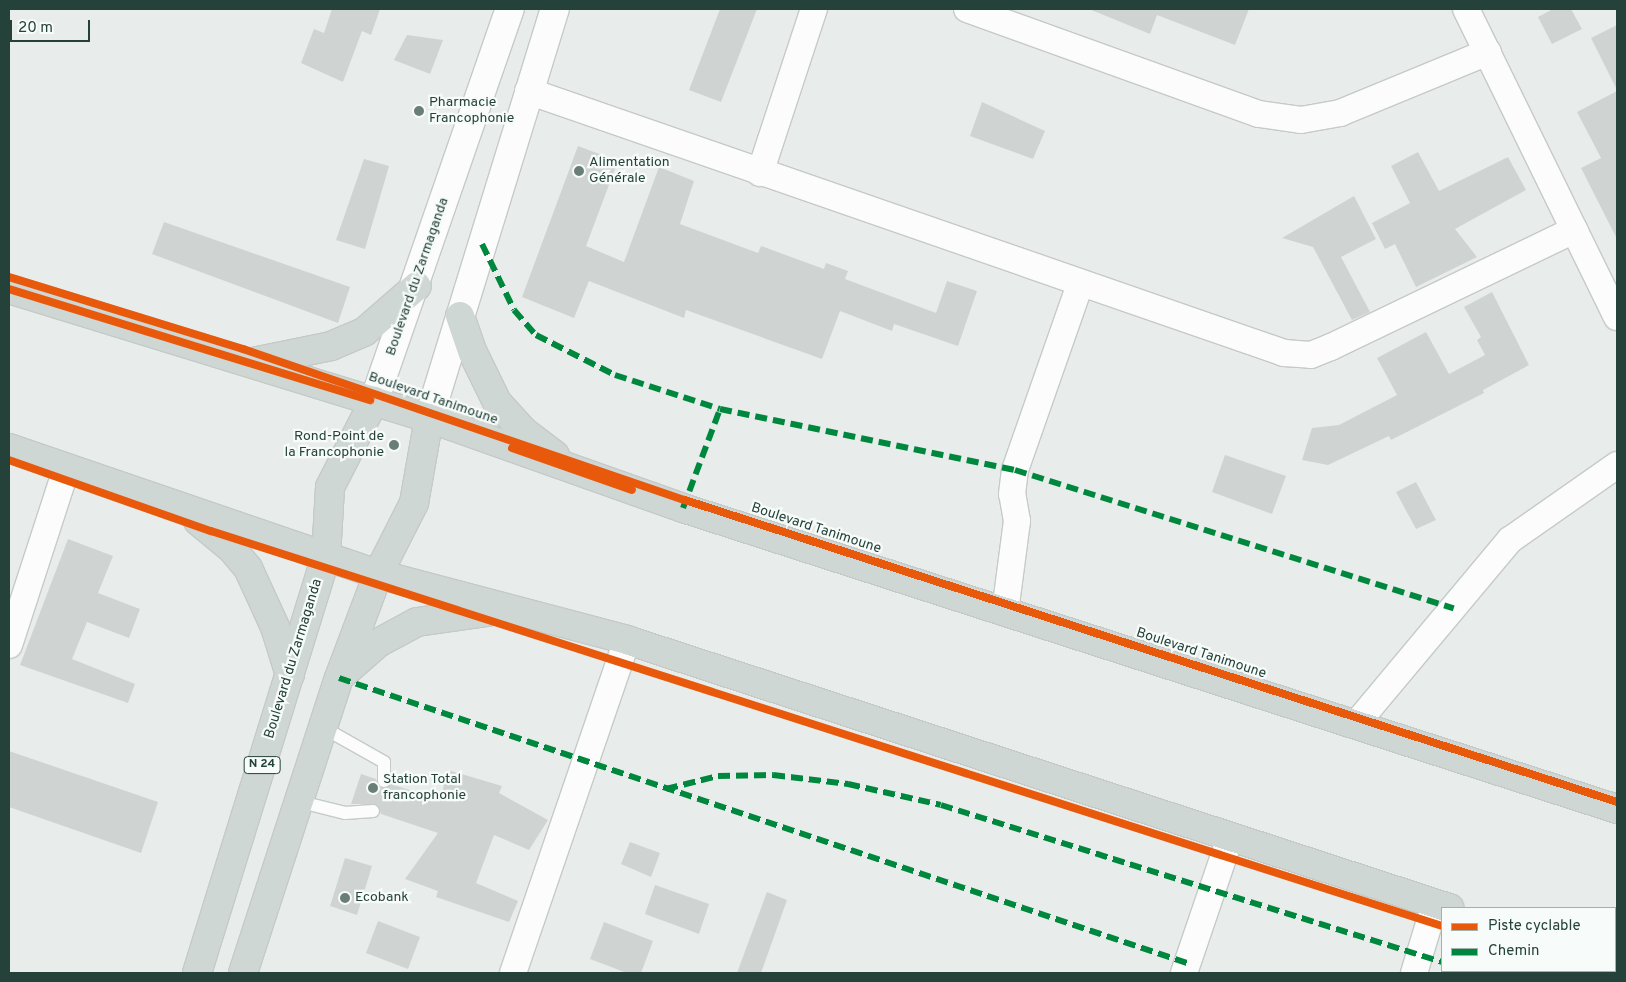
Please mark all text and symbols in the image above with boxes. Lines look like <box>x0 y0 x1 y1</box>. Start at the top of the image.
scale bar <box>12 10 92 42</box>
text: 20 m <box>18 19 53 38</box>
place label: Pharmacie Francophonie <box>429 95 514 128</box>
marker: Pharmacie Francophonie <box>413 105 425 117</box>
place label: Alimentation Générale <box>589 155 670 188</box>
marker: Alimentation Générale <box>573 165 585 177</box>
street label: Boulevard du Zarmaganda <box>383 196 453 358</box>
street label: Boulevard Tanimoune <box>366 369 500 429</box>
place label: Rond-Point de la Francophonie <box>284 429 384 462</box>
marker: Rond-Point de la Francophonie <box>388 439 400 451</box>
street label: Boulevard Tanimoune <box>749 500 883 558</box>
street label: Boulevard du Zarmaganda <box>262 577 326 741</box>
street label: Boulevard Tanimoune <box>1134 625 1268 683</box>
road number: N 24 <box>243 756 281 774</box>
place label: Station Total francophonie <box>383 772 466 804</box>
marker: Station Total francophonie <box>367 782 379 794</box>
place label: Ecobank <box>355 890 409 906</box>
marker: Ecobank <box>339 892 351 904</box>
legend <box>1441 907 1616 972</box>
text: Piste cyclable <box>1488 917 1581 936</box>
text: Chemin <box>1488 942 1540 961</box>

